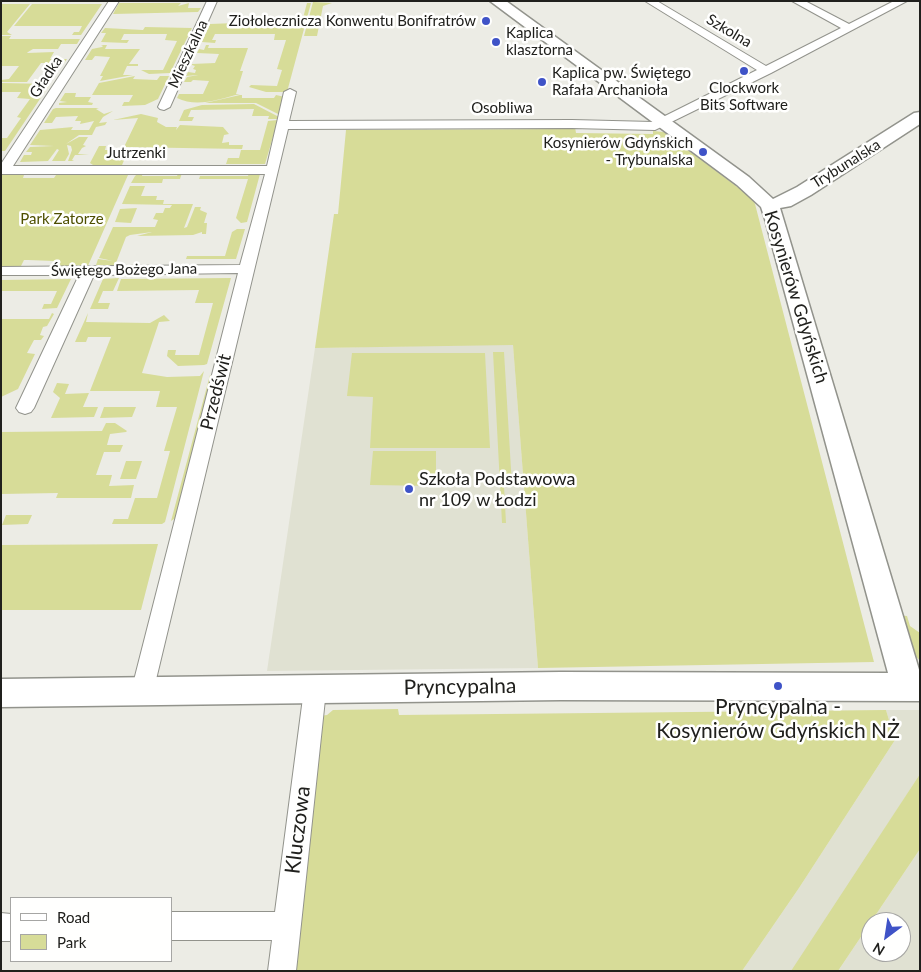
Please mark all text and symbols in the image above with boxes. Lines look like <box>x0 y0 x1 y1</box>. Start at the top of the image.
street label: Szkolna <box>703 10 755 52</box>
place label: Ziołolecznicza Konwentu Bonifratrów <box>229 12 476 30</box>
marker: Ziołolecznicza Konwentu Bonifratrów <box>480 15 492 27</box>
street label: Mieszkalna <box>164 17 212 91</box>
place label: Kaplica klasztorna <box>506 24 573 59</box>
marker: Kaplica klasztorna <box>490 36 502 48</box>
street label: Gładka <box>26 53 66 101</box>
place label: Kaplica pw. Świętego Rafała Archanioła <box>552 64 691 99</box>
marker: Clockwork Bits Software <box>738 65 750 77</box>
marker: Kaplica pw. Świętego Rafała Archanioła <box>536 76 548 88</box>
place label: Clockwork Bits Software <box>700 79 788 114</box>
street label: Osobliwa <box>471 99 533 117</box>
place label: Kosynierów Gdyńskich - Trybunalska <box>543 134 693 169</box>
street label: Trybunalska <box>808 136 884 192</box>
street label: Jutrzenki <box>106 144 166 162</box>
marker: Kosynierów Gdyńskich - Trybunalska <box>697 146 709 158</box>
street label: Kosynierów Gdyńskich <box>759 208 833 386</box>
park label: Park Zatorze <box>20 210 104 228</box>
street label: Świętego Bożego Jana <box>51 260 197 280</box>
street label: Przedświt <box>196 352 236 432</box>
place label: Szkoła Podstawowa nr 109 w Łodzi <box>419 468 575 510</box>
marker: Szkoła Podstawowa nr 109 w Łodzi <box>403 483 415 495</box>
street label: Pryncypalna <box>403 673 517 701</box>
marker: Pryncypalna - Kosynierów Gdyńskich NŻ <box>772 680 784 692</box>
place label: Pryncypalna - Kosynierów Gdyńskich NŻ <box>656 694 900 744</box>
street label: Kluczowa <box>280 785 316 875</box>
legend <box>10 897 172 962</box>
text: Road <box>57 908 90 926</box>
north arrow <box>861 912 911 962</box>
text: Park <box>57 933 86 951</box>
text: N <box>870 939 888 959</box>

